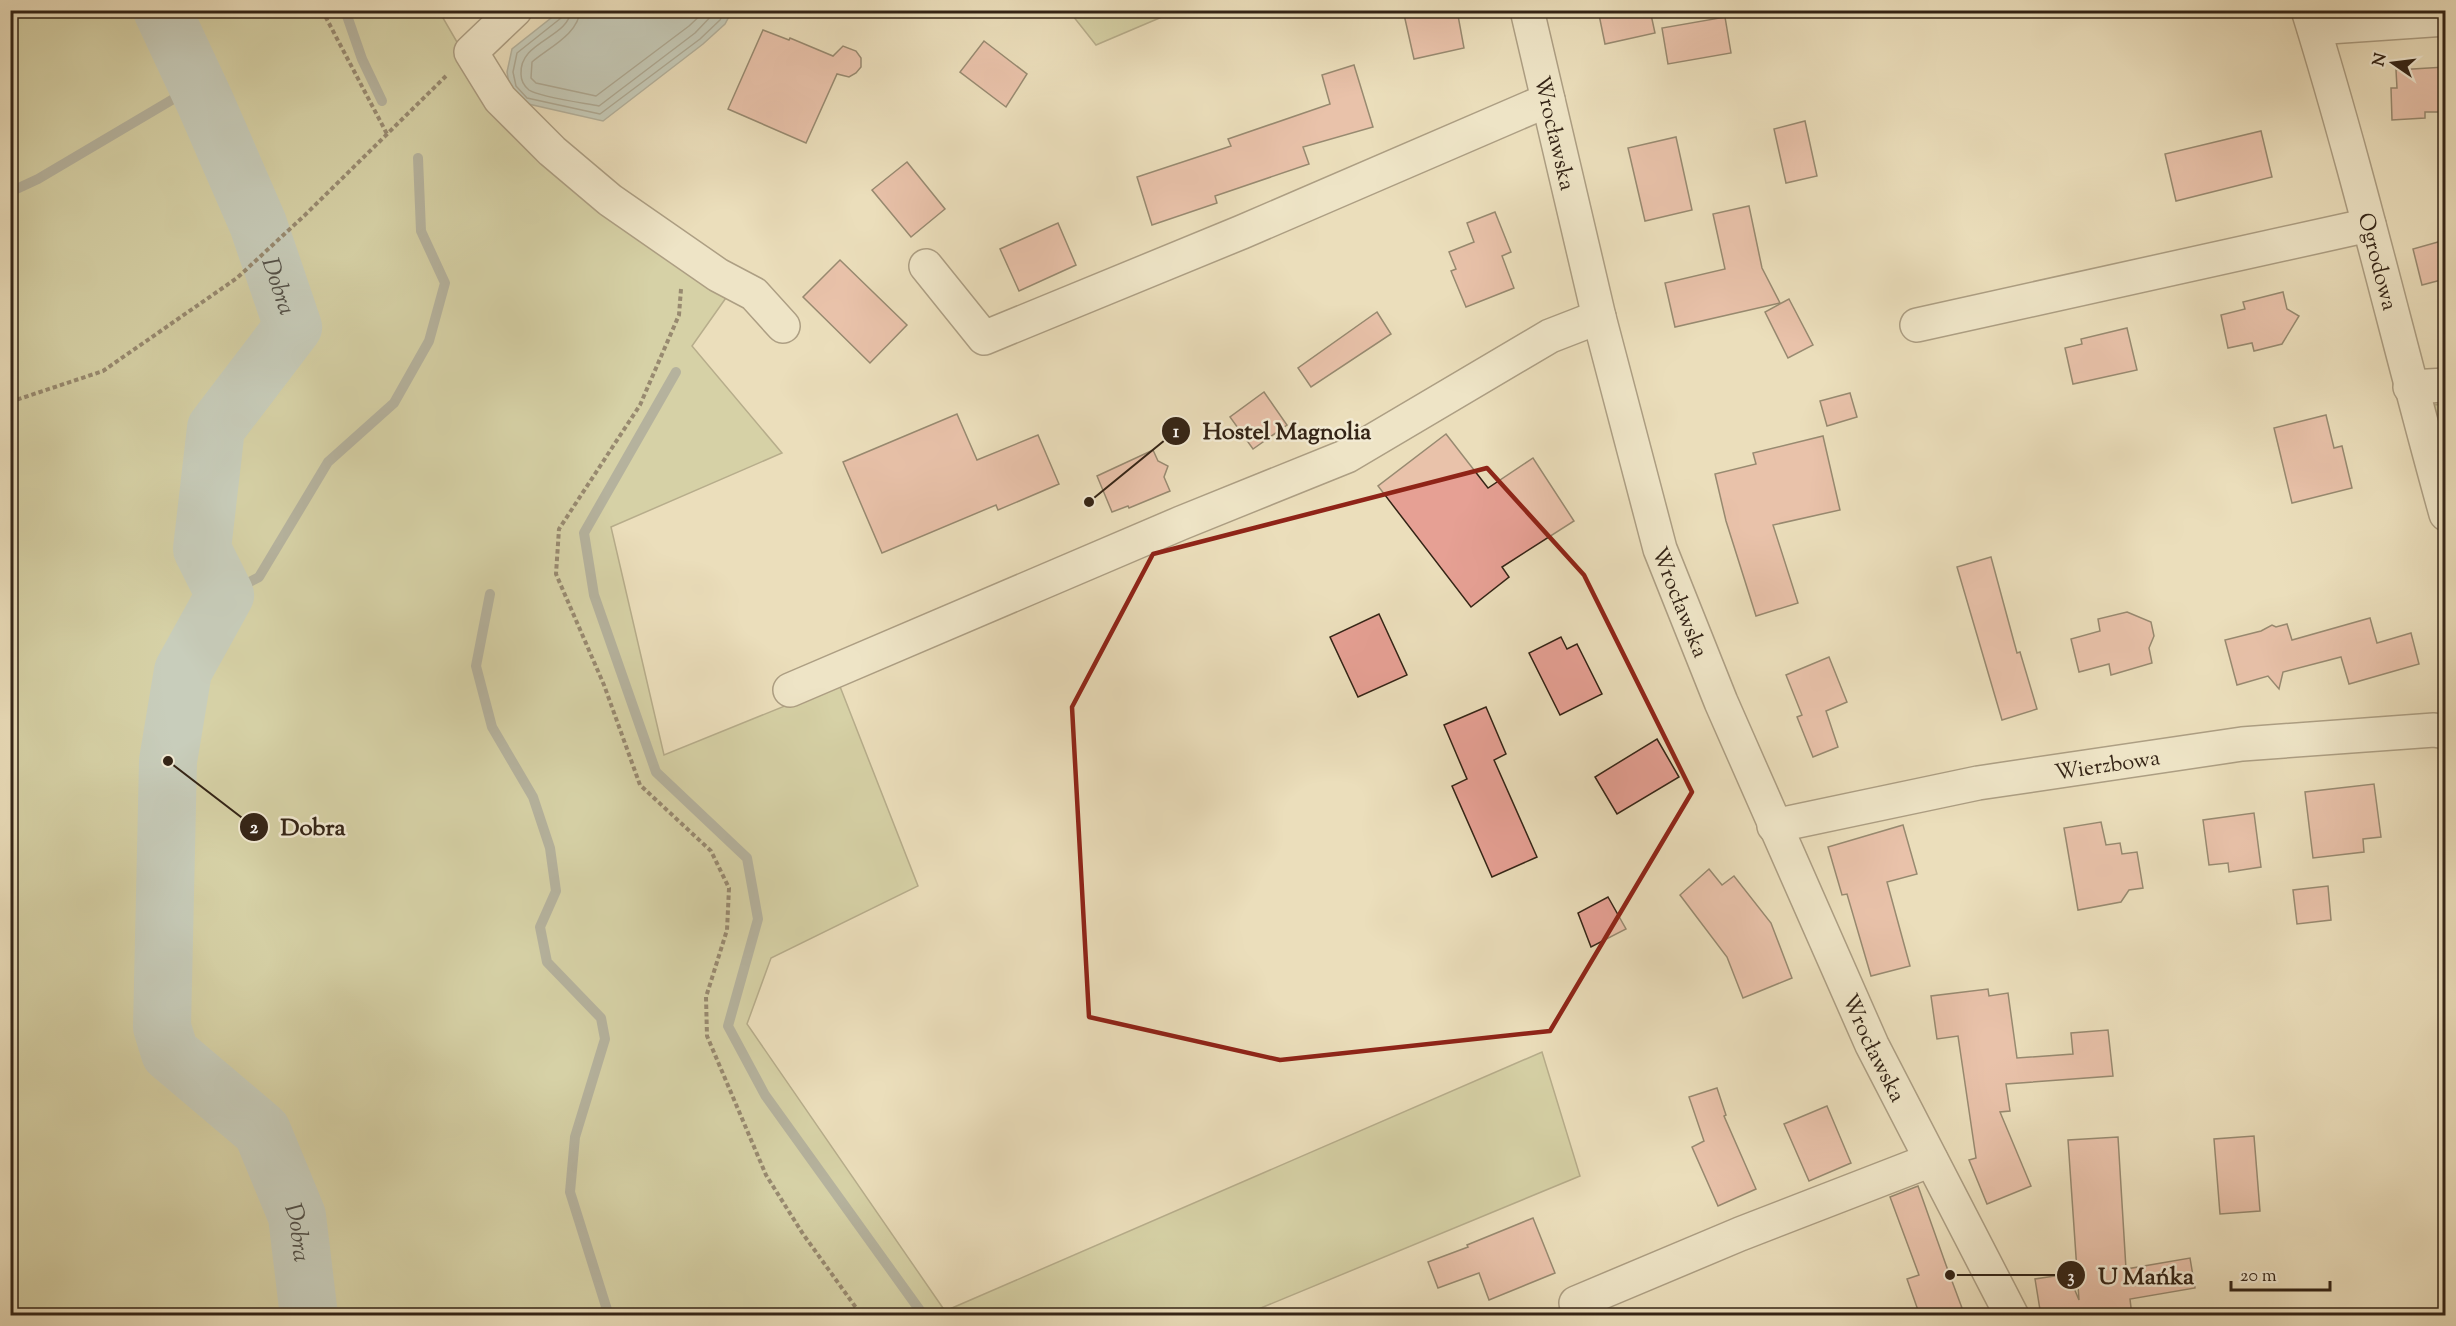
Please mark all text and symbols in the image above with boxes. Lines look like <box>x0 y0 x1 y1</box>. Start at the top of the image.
north arrow <box>2363 33 2423 93</box>
text: N <box>2368 51 2394 69</box>
street label: Wrocławska <box>1524 73 1582 194</box>
street label: Ogrodowa <box>2348 209 2404 314</box>
water label: Dobra <box>252 253 303 320</box>
callout: Hostel Magnolia <box>1161 410 1383 452</box>
text: Hostel Magnolia <box>1203 416 1372 450</box>
text: 1 <box>1173 420 1180 446</box>
street label: Wrocławska <box>1642 543 1715 663</box>
street label: Wierzbowa <box>2053 743 2162 790</box>
callout: Dobra <box>239 806 358 848</box>
text: Dobra <box>280 812 346 846</box>
text: 2 <box>250 816 259 842</box>
street label: Wrocławska <box>1832 989 1912 1108</box>
water label: Dobra <box>275 1198 317 1264</box>
callout: U Mańka <box>2056 1254 2206 1296</box>
scale bar <box>2231 1254 2330 1292</box>
text: U Mańka <box>2098 1261 2195 1295</box>
text: 20 m <box>2240 1264 2277 1290</box>
text: 3 <box>2067 1265 2075 1291</box>

